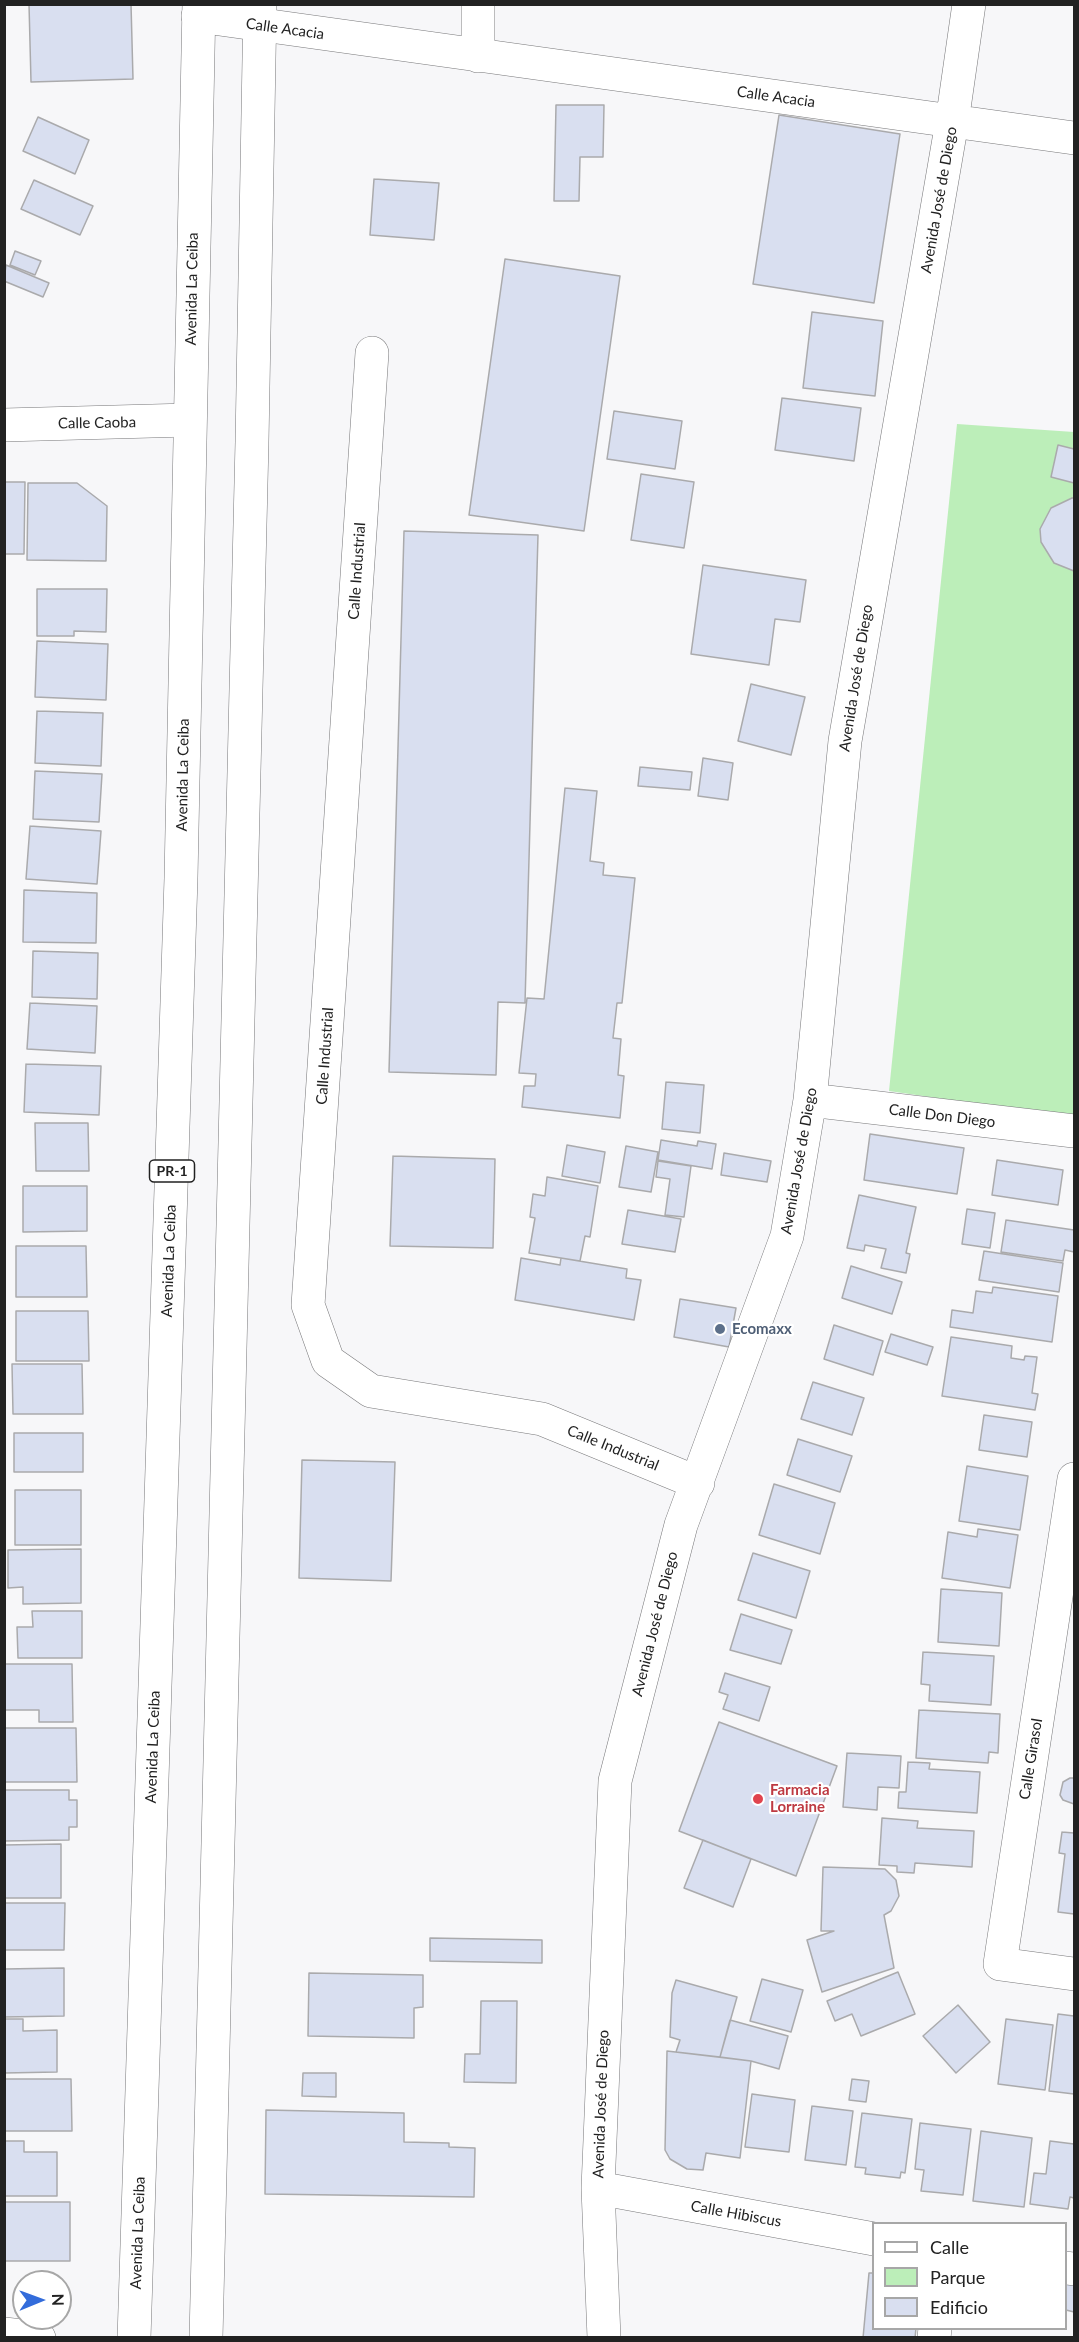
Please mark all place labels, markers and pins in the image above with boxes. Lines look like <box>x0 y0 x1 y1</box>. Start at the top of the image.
place label: Ecomaxx <box>732 1320 792 1338</box>
marker: Ecomaxx <box>713 1322 727 1336</box>
place label: Farmacia Lorraine <box>770 1781 830 1816</box>
marker: Farmacia Lorraine <box>751 1792 765 1806</box>

